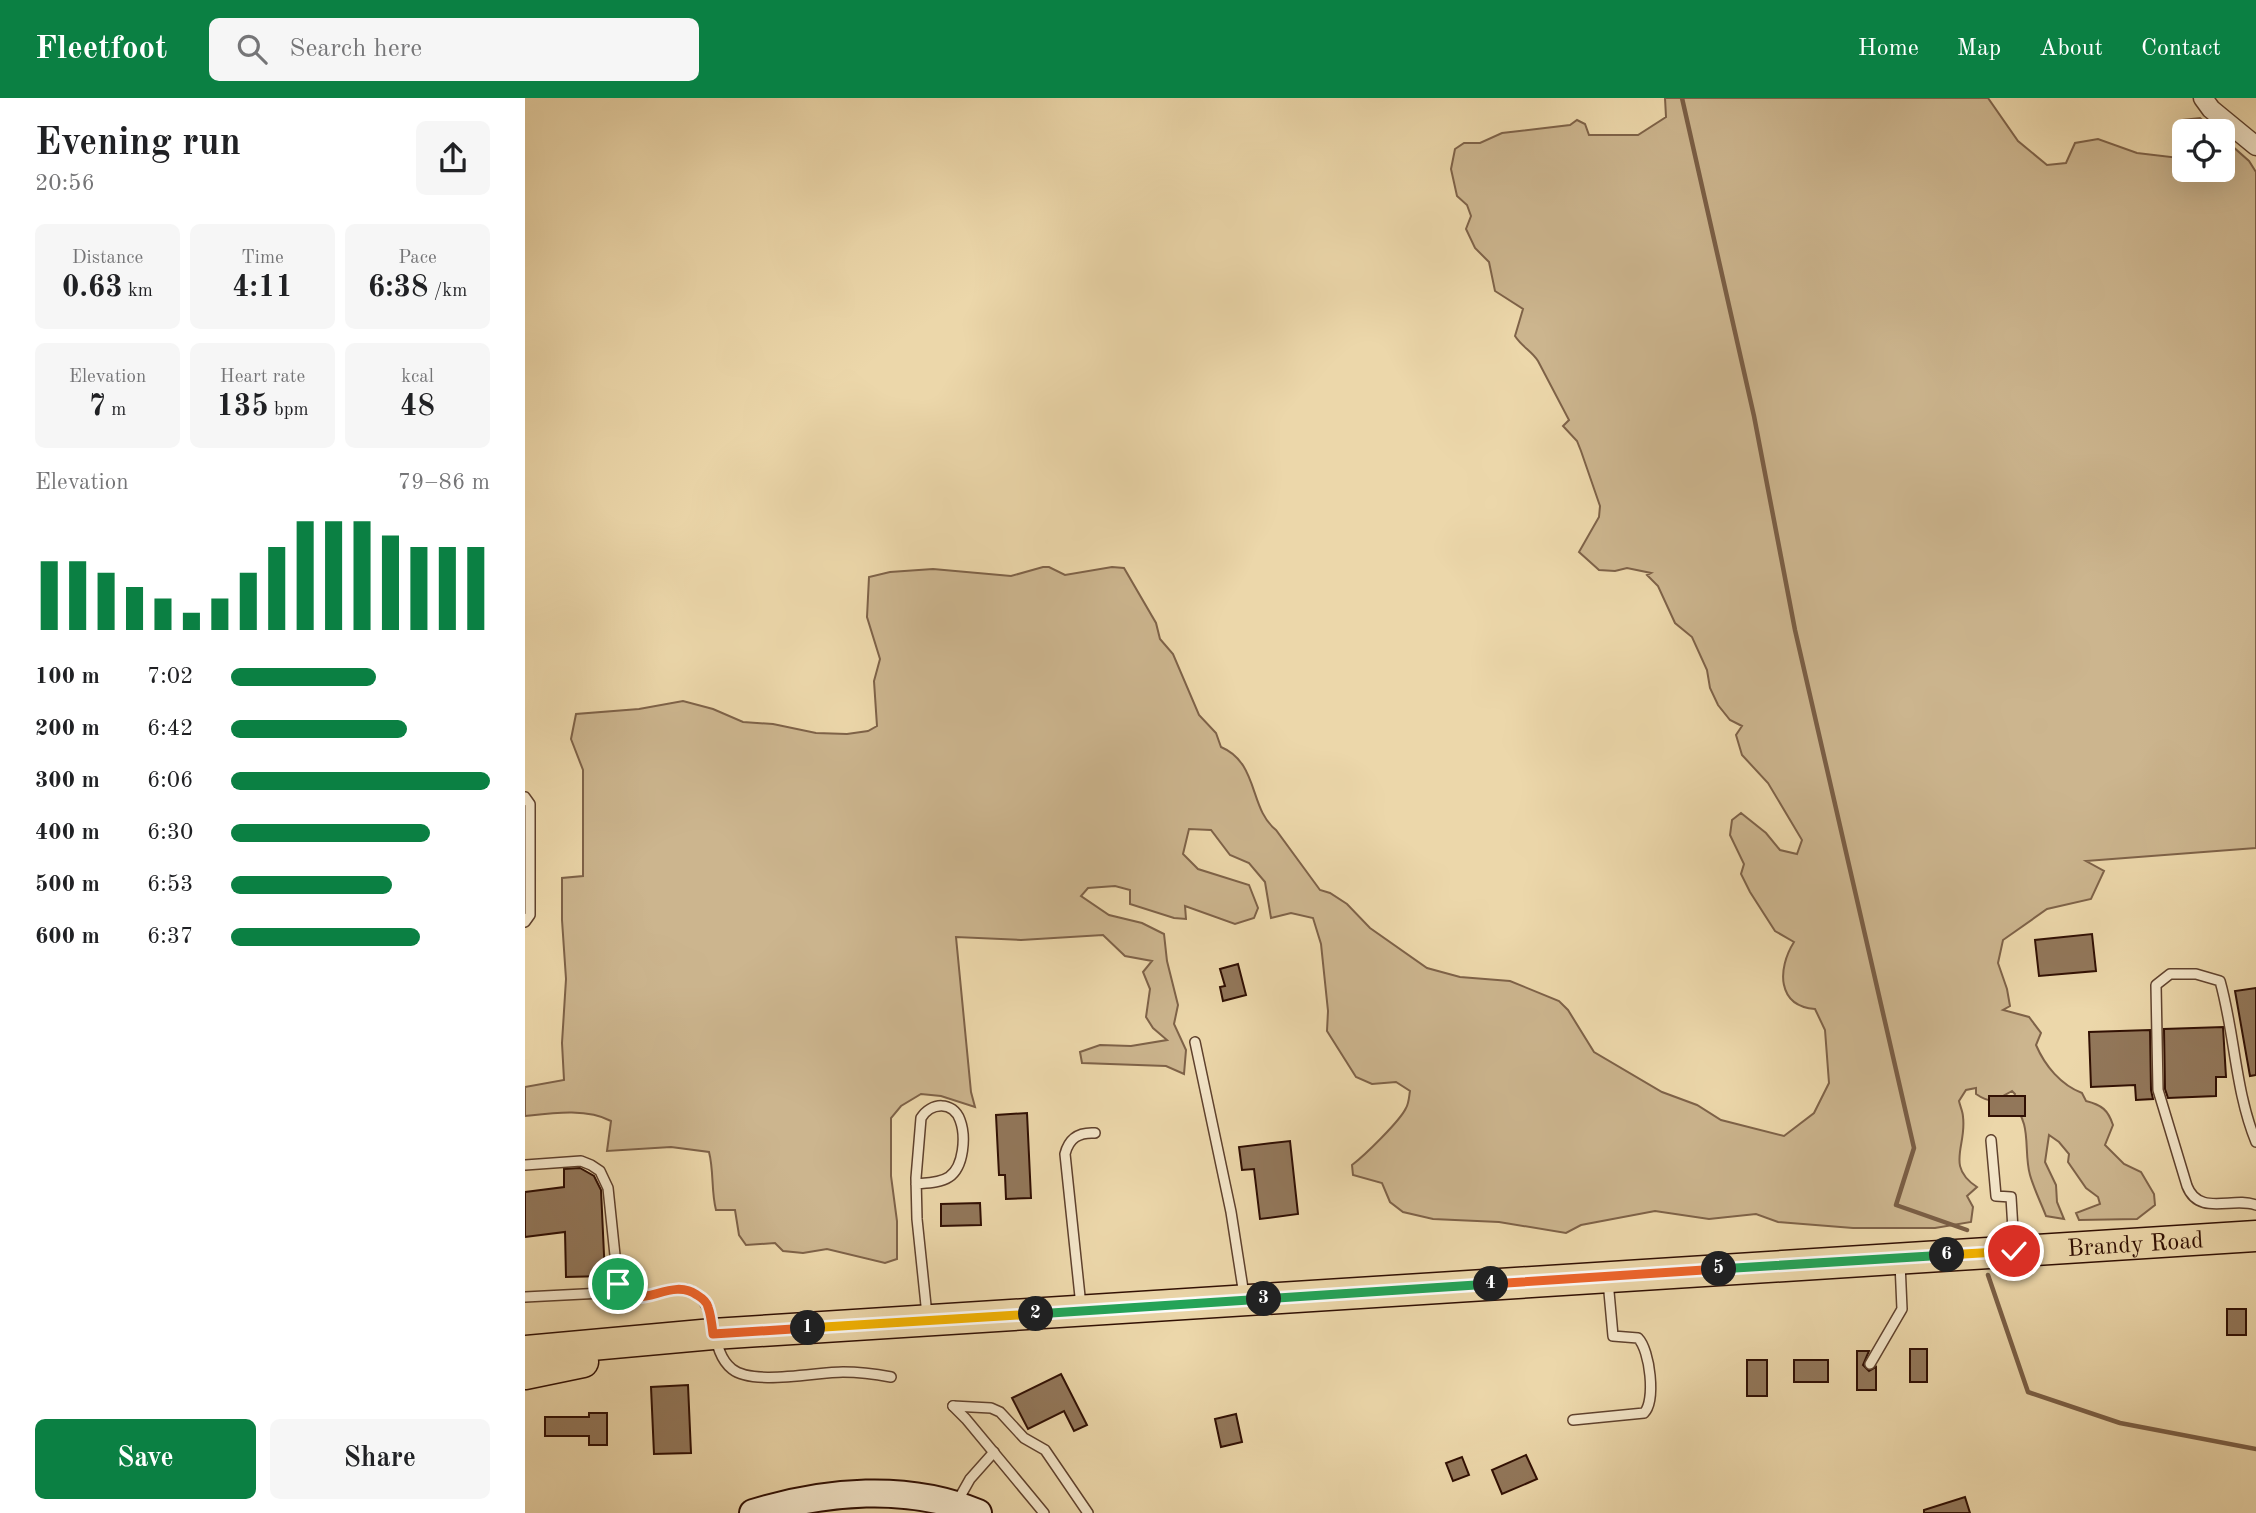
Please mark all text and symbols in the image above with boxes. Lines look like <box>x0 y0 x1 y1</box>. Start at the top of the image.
search box <box>209 18 699 81</box>
icon: search <box>233 30 271 68</box>
text: Fleetfoot <box>35 33 167 66</box>
text: Search here <box>289 36 422 62</box>
text: Home <box>1858 37 1919 61</box>
text: Map <box>1957 37 2001 61</box>
text: About <box>2039 37 2103 61</box>
text: Contact <box>2141 37 2221 61</box>
map controls <box>2172 119 2235 182</box>
button: locate <box>2172 119 2235 182</box>
button: share <box>416 121 490 195</box>
text: Evening run <box>35 125 241 163</box>
text: 20:56 <box>35 172 95 195</box>
text: Distance <box>72 249 143 268</box>
text: Time <box>241 249 284 268</box>
text: Pace <box>398 249 437 268</box>
text: 0.63 <box>62 273 123 303</box>
text: 4:11 <box>232 273 293 303</box>
text: 6:38 <box>368 273 428 303</box>
text: km <box>123 282 153 301</box>
text: /km <box>428 282 467 301</box>
text: Elevation <box>69 368 146 387</box>
text: Heart rate <box>220 368 305 387</box>
text: kcal <box>401 368 434 387</box>
text: 7 <box>89 392 106 422</box>
text: 135 <box>216 392 269 422</box>
text: 48 <box>400 392 435 422</box>
text: m <box>106 401 126 420</box>
text: bpm <box>269 401 309 420</box>
text: Elevation <box>35 471 129 494</box>
text: 79–86 m <box>398 471 490 494</box>
text: 100 m <box>35 665 100 688</box>
text: 7:02 <box>147 665 193 688</box>
text: 200 m <box>35 717 100 740</box>
text: 6:42 <box>147 717 193 740</box>
text: 300 m <box>35 769 100 792</box>
text: 6:06 <box>147 769 193 792</box>
text: 400 m <box>35 821 100 844</box>
text: 6:30 <box>147 821 193 844</box>
text: 500 m <box>35 873 100 896</box>
text: 6:53 <box>147 873 193 896</box>
text: 600 m <box>35 925 100 948</box>
text: 6:37 <box>147 925 193 948</box>
pin <box>1984 1221 2044 1281</box>
street label: Brandy Road <box>2067 1229 2204 1262</box>
icon: check <box>1995 1232 2033 1270</box>
pin: 6 <box>1929 1238 1965 1272</box>
text: 6 <box>1941 1245 1952 1264</box>
pin: 5 <box>1701 1252 1737 1286</box>
pin <box>588 1254 648 1314</box>
text: 5 <box>1713 1259 1724 1278</box>
icon: arrive <box>599 1265 637 1303</box>
pin: 4 <box>1473 1266 1509 1302</box>
text: 4 <box>1485 1274 1496 1293</box>
pin: 3 <box>1247 1282 1281 1316</box>
text: 3 <box>1258 1289 1269 1308</box>
pin: 2 <box>1019 1296 1053 1332</box>
text: 2 <box>1030 1304 1041 1323</box>
pin: 1 <box>791 1310 825 1346</box>
text: 1 <box>802 1318 813 1337</box>
button: Save <box>35 1419 256 1499</box>
button: Share <box>270 1419 490 1499</box>

